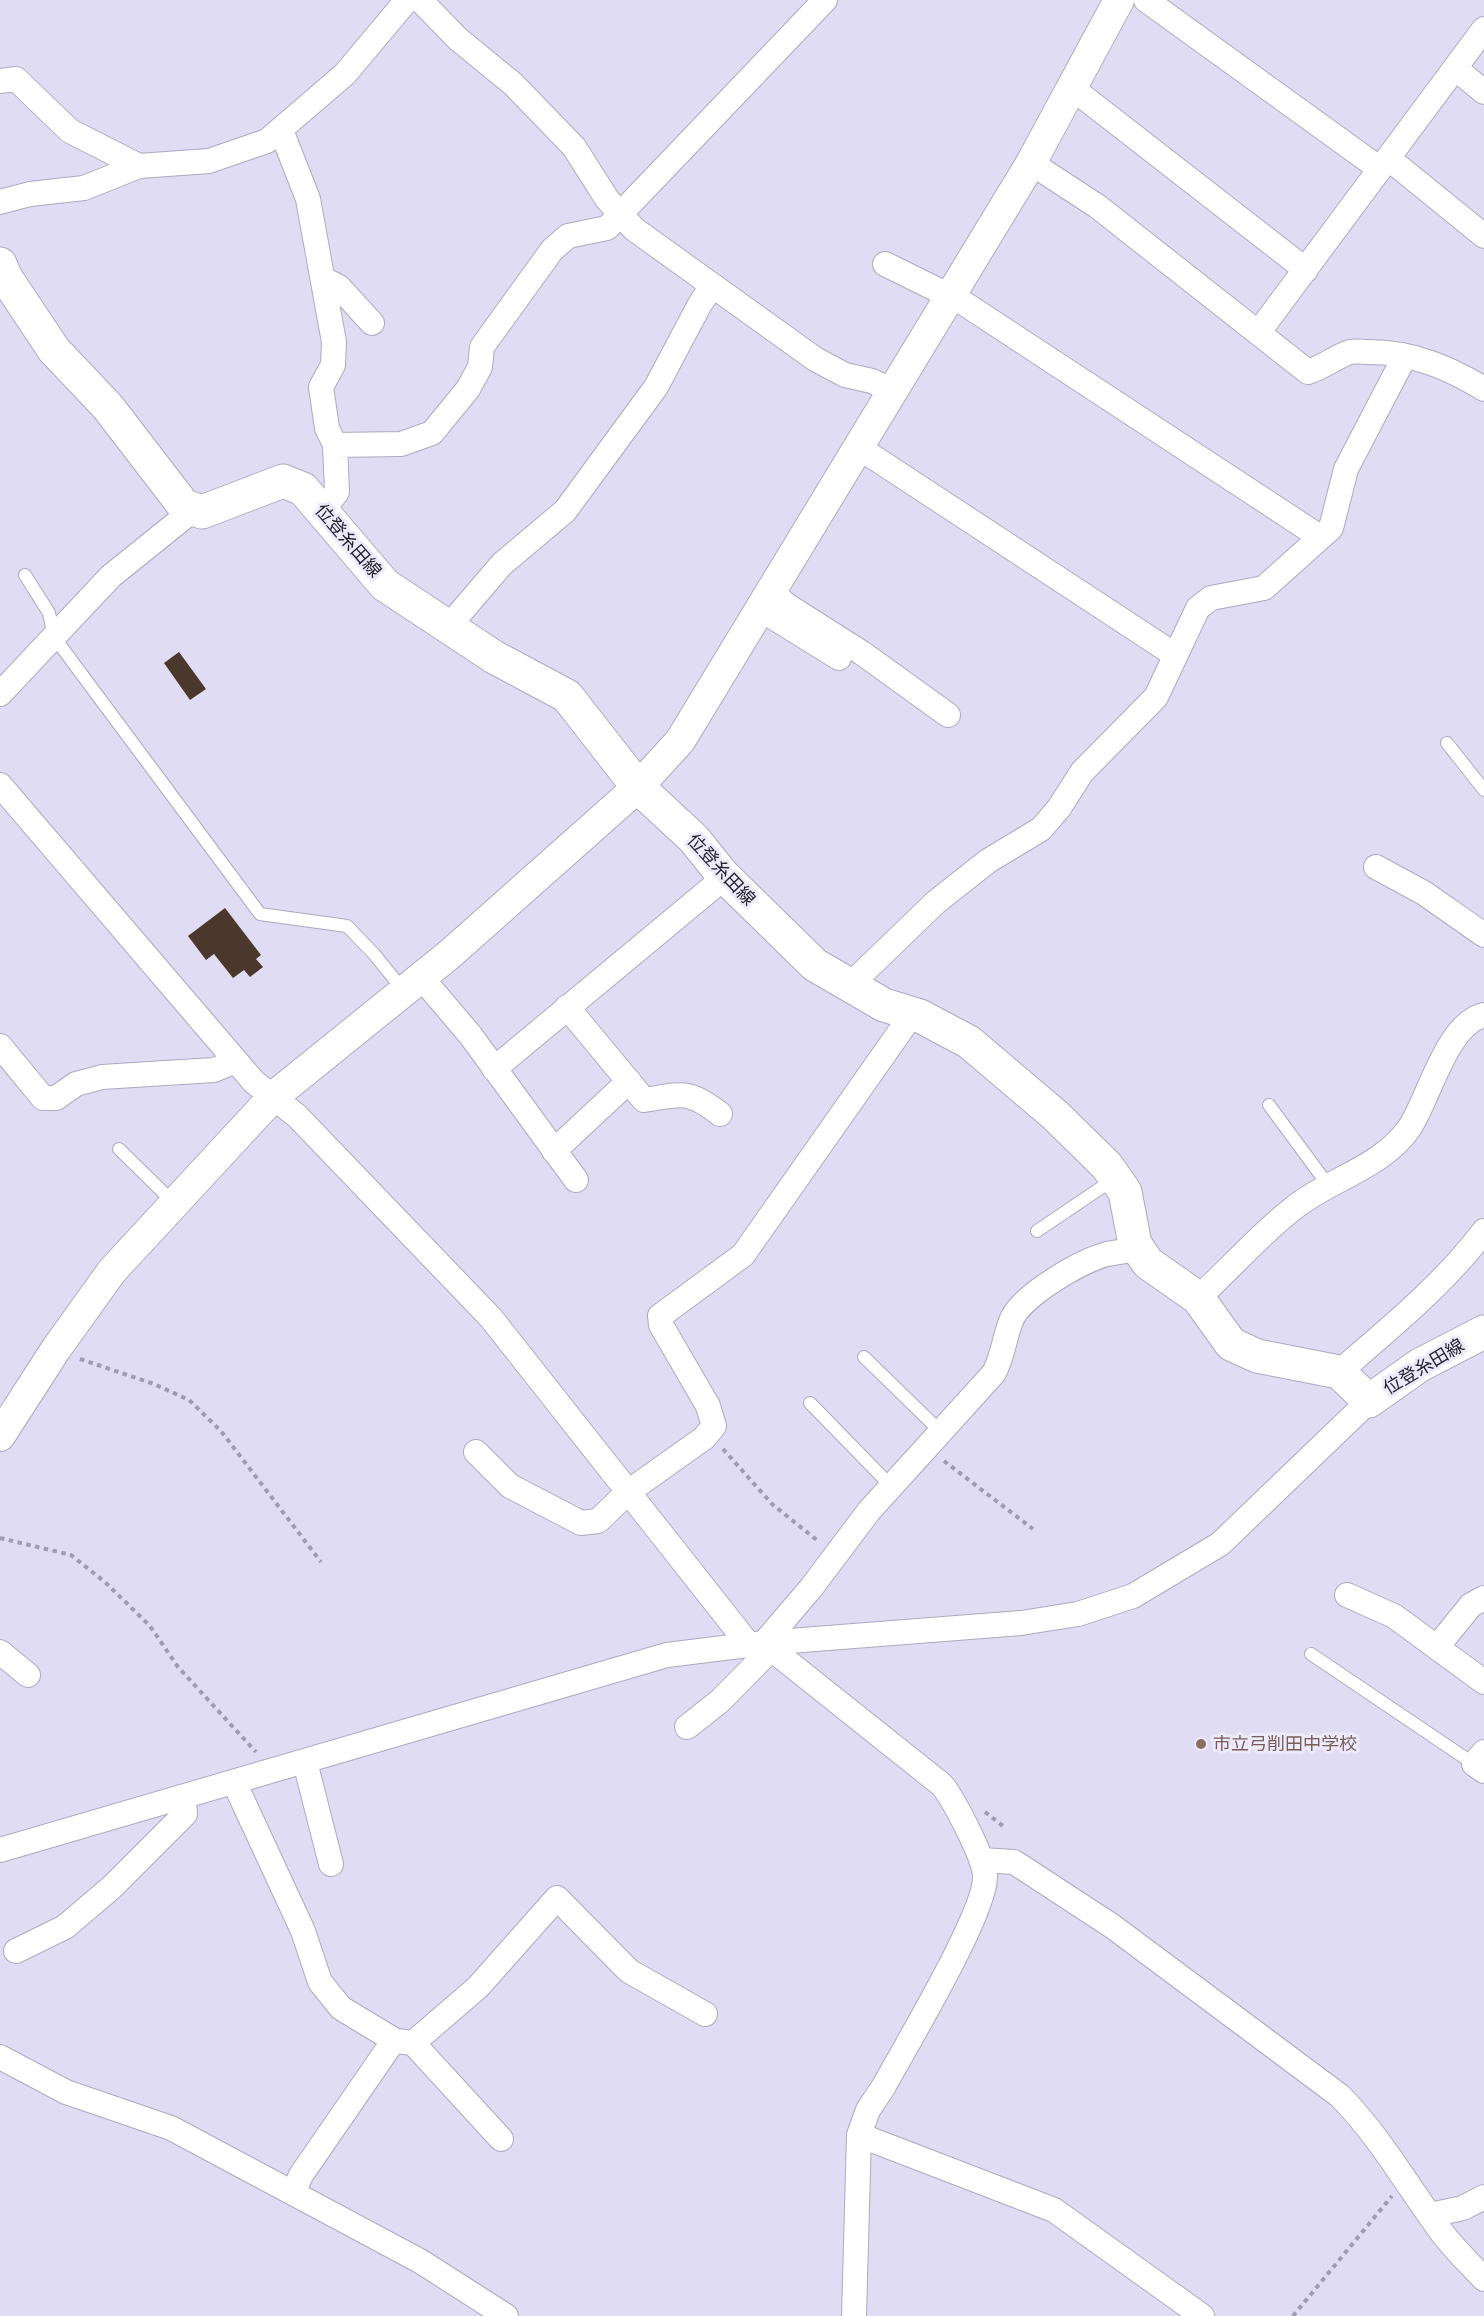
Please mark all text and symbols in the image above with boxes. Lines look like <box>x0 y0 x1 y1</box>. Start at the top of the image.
street label: 位登糸田線 <box>310 500 386 582</box>
street label: 位登糸田線 <box>682 830 760 910</box>
street label: 位登糸田線 <box>1380 1335 1468 1399</box>
place label: 市立弓削田中学校 <box>1213 1733 1357 1755</box>
marker: 市立弓削田中学校 <box>1194 1737 1208 1751</box>

